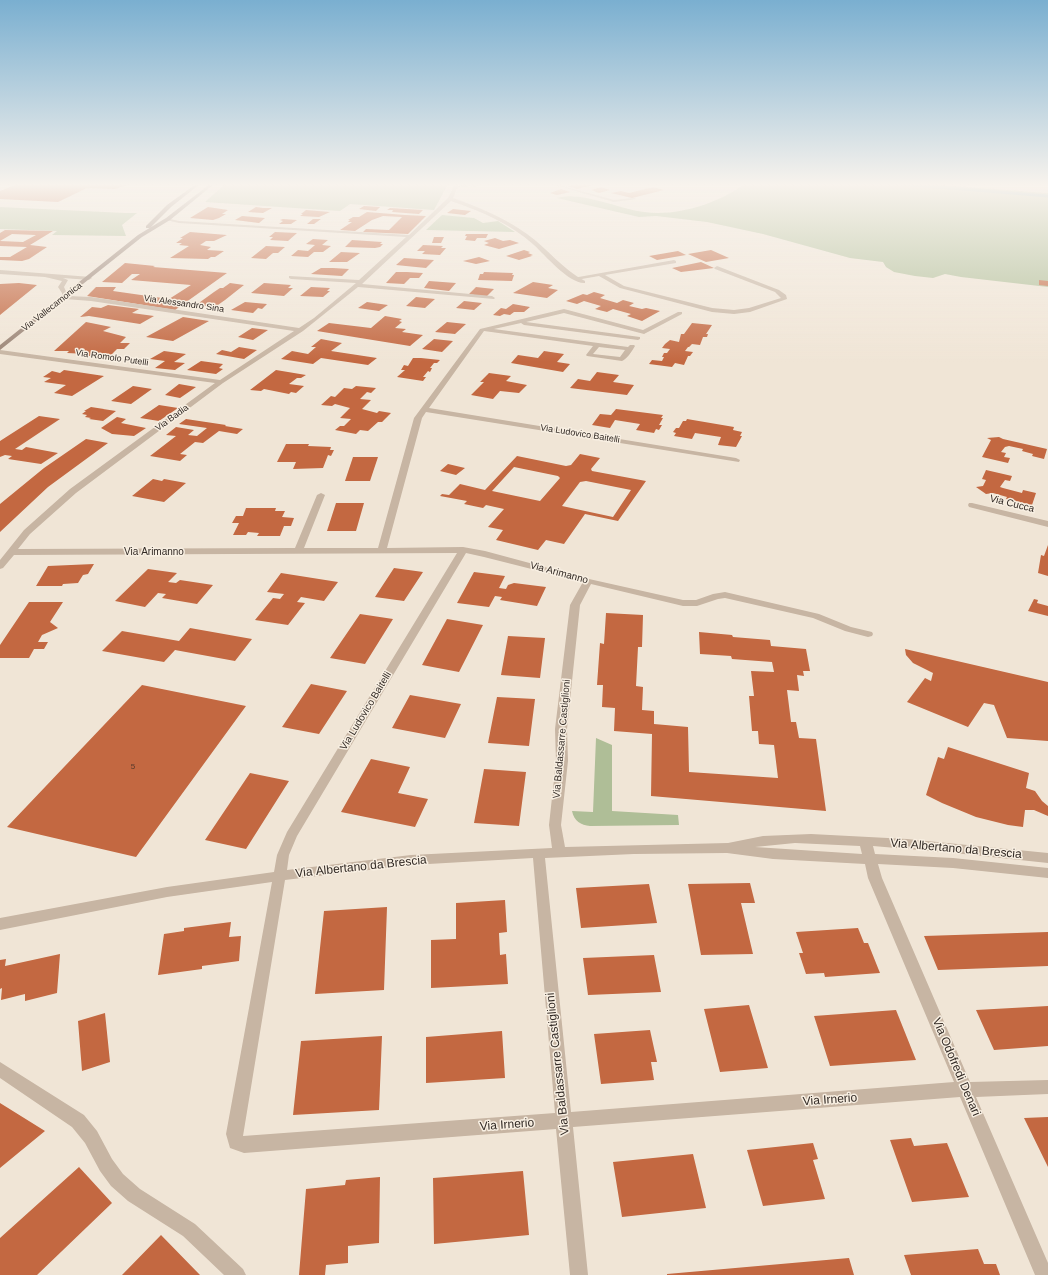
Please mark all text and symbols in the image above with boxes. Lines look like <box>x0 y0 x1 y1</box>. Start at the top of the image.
street label: Via Vallecamonica <box>20 280 84 334</box>
street label: Via Alessandro Sina <box>143 293 225 315</box>
street label: Via Romolo Putelli <box>75 348 149 368</box>
street label: Via Badia <box>153 402 191 434</box>
street label: Via Ludovico Baitelli <box>539 422 621 446</box>
street label: Via Cucca <box>989 493 1035 515</box>
street label: Via Arimanno <box>124 546 184 558</box>
street label: Via Arimanno <box>529 559 589 587</box>
street label: Via Ludovico Baitelli <box>338 670 394 752</box>
street label: Via Baldassarre Castiglioni <box>551 679 573 799</box>
house number: 5 <box>131 762 135 772</box>
street label: Via Albertano da Brescia <box>890 836 1022 862</box>
street label: Via Albertano da Brescia <box>295 853 427 881</box>
street label: Via Baldassarre Castiglioni <box>543 992 573 1136</box>
street label: Via Odofredi Denari <box>929 1016 983 1118</box>
street label: Via Irnerio <box>802 1091 858 1109</box>
street label: Via Irnerio <box>479 1116 535 1134</box>

